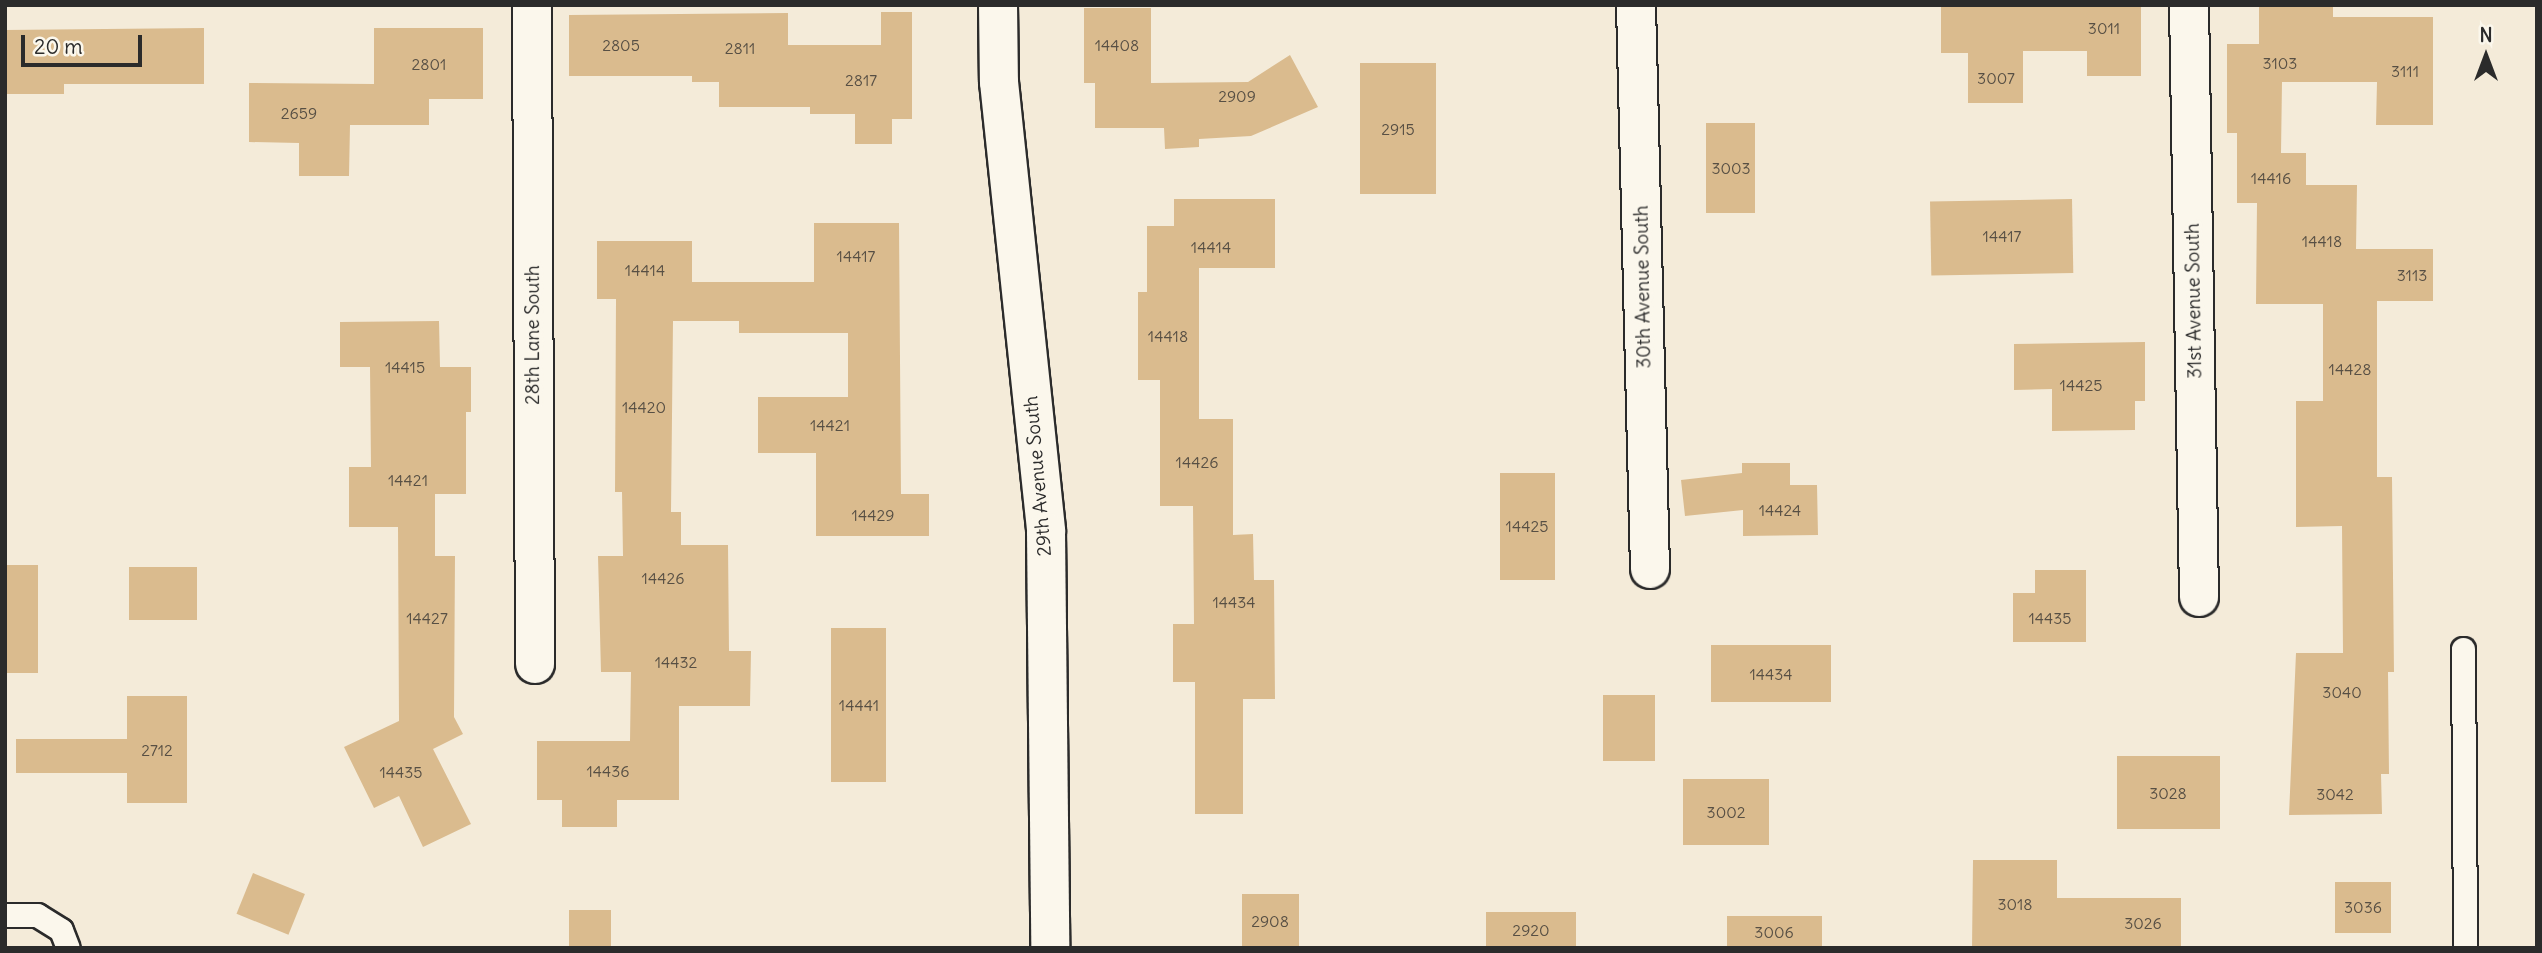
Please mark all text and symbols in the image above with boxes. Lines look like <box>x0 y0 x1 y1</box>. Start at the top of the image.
house number: 3011 <box>2088 18 2120 38</box>
scale bar <box>24 21 145 65</box>
north arrow <box>2451 21 2521 91</box>
text: N <box>2479 23 2493 47</box>
text: 20 m <box>34 33 83 60</box>
house number: 2805 <box>602 35 640 55</box>
house number: 14408 <box>1095 35 1139 55</box>
house number: 2811 <box>725 38 755 58</box>
house number: 3103 <box>2263 53 2297 73</box>
house number: 2801 <box>412 54 446 74</box>
house number: 3111 <box>2391 61 2419 81</box>
house number: 3007 <box>1977 68 2015 88</box>
house number: 2817 <box>845 70 877 90</box>
house number: 2909 <box>1218 86 1256 106</box>
house number: 2659 <box>281 103 317 123</box>
house number: 2915 <box>1381 119 1415 139</box>
house number: 3003 <box>1711 158 1751 178</box>
house number: 14416 <box>2251 168 2291 188</box>
street label: 30th Avenue South <box>1630 205 1656 369</box>
street label: 31st Avenue South <box>2181 223 2207 379</box>
house number: 14417 <box>1983 226 2021 246</box>
house number: 14418 <box>2302 231 2342 251</box>
house number: 14414 <box>1191 237 1231 257</box>
house number: 14417 <box>837 246 875 266</box>
house number: 14414 <box>625 260 665 280</box>
street label: 28th Lane South <box>522 265 544 405</box>
house number: 3113 <box>2397 265 2427 285</box>
house number: 14418 <box>1148 326 1188 346</box>
house number: 14415 <box>385 357 425 377</box>
house number: 14428 <box>2329 359 2371 379</box>
house number: 14425 <box>2060 375 2102 395</box>
street label: 29th Avenue South <box>1020 395 1056 557</box>
house number: 14420 <box>622 397 666 417</box>
house number: 14421 <box>810 415 850 435</box>
house number: 14426 <box>1176 452 1218 472</box>
house number: 14421 <box>388 470 428 490</box>
house number: 14424 <box>1759 500 1801 520</box>
house number: 14429 <box>852 505 894 525</box>
house number: 14425 <box>1506 516 1548 536</box>
house number: 14426 <box>642 568 684 588</box>
house number: 14434 <box>1212 592 1256 612</box>
house number: 14427 <box>406 608 448 628</box>
house number: 14435 <box>2028 608 2072 628</box>
house number: 14432 <box>655 652 697 672</box>
house number: 14434 <box>1749 664 1793 684</box>
house number: 3040 <box>2322 682 2362 702</box>
house number: 14441 <box>839 695 879 715</box>
house number: 2712 <box>141 740 173 760</box>
house number: 14436 <box>586 761 630 781</box>
house number: 14435 <box>379 762 423 782</box>
house number: 3028 <box>2149 783 2187 803</box>
house number: 3042 <box>2316 784 2354 804</box>
house number: 3002 <box>1707 802 1745 822</box>
house number: 3018 <box>1997 894 2033 914</box>
house number: 3036 <box>2344 897 2382 917</box>
house number: 2908 <box>1251 911 1289 931</box>
house number: 3026 <box>2124 913 2162 933</box>
house number: 2920 <box>1512 920 1550 940</box>
house number: 3006 <box>1754 922 1794 942</box>

